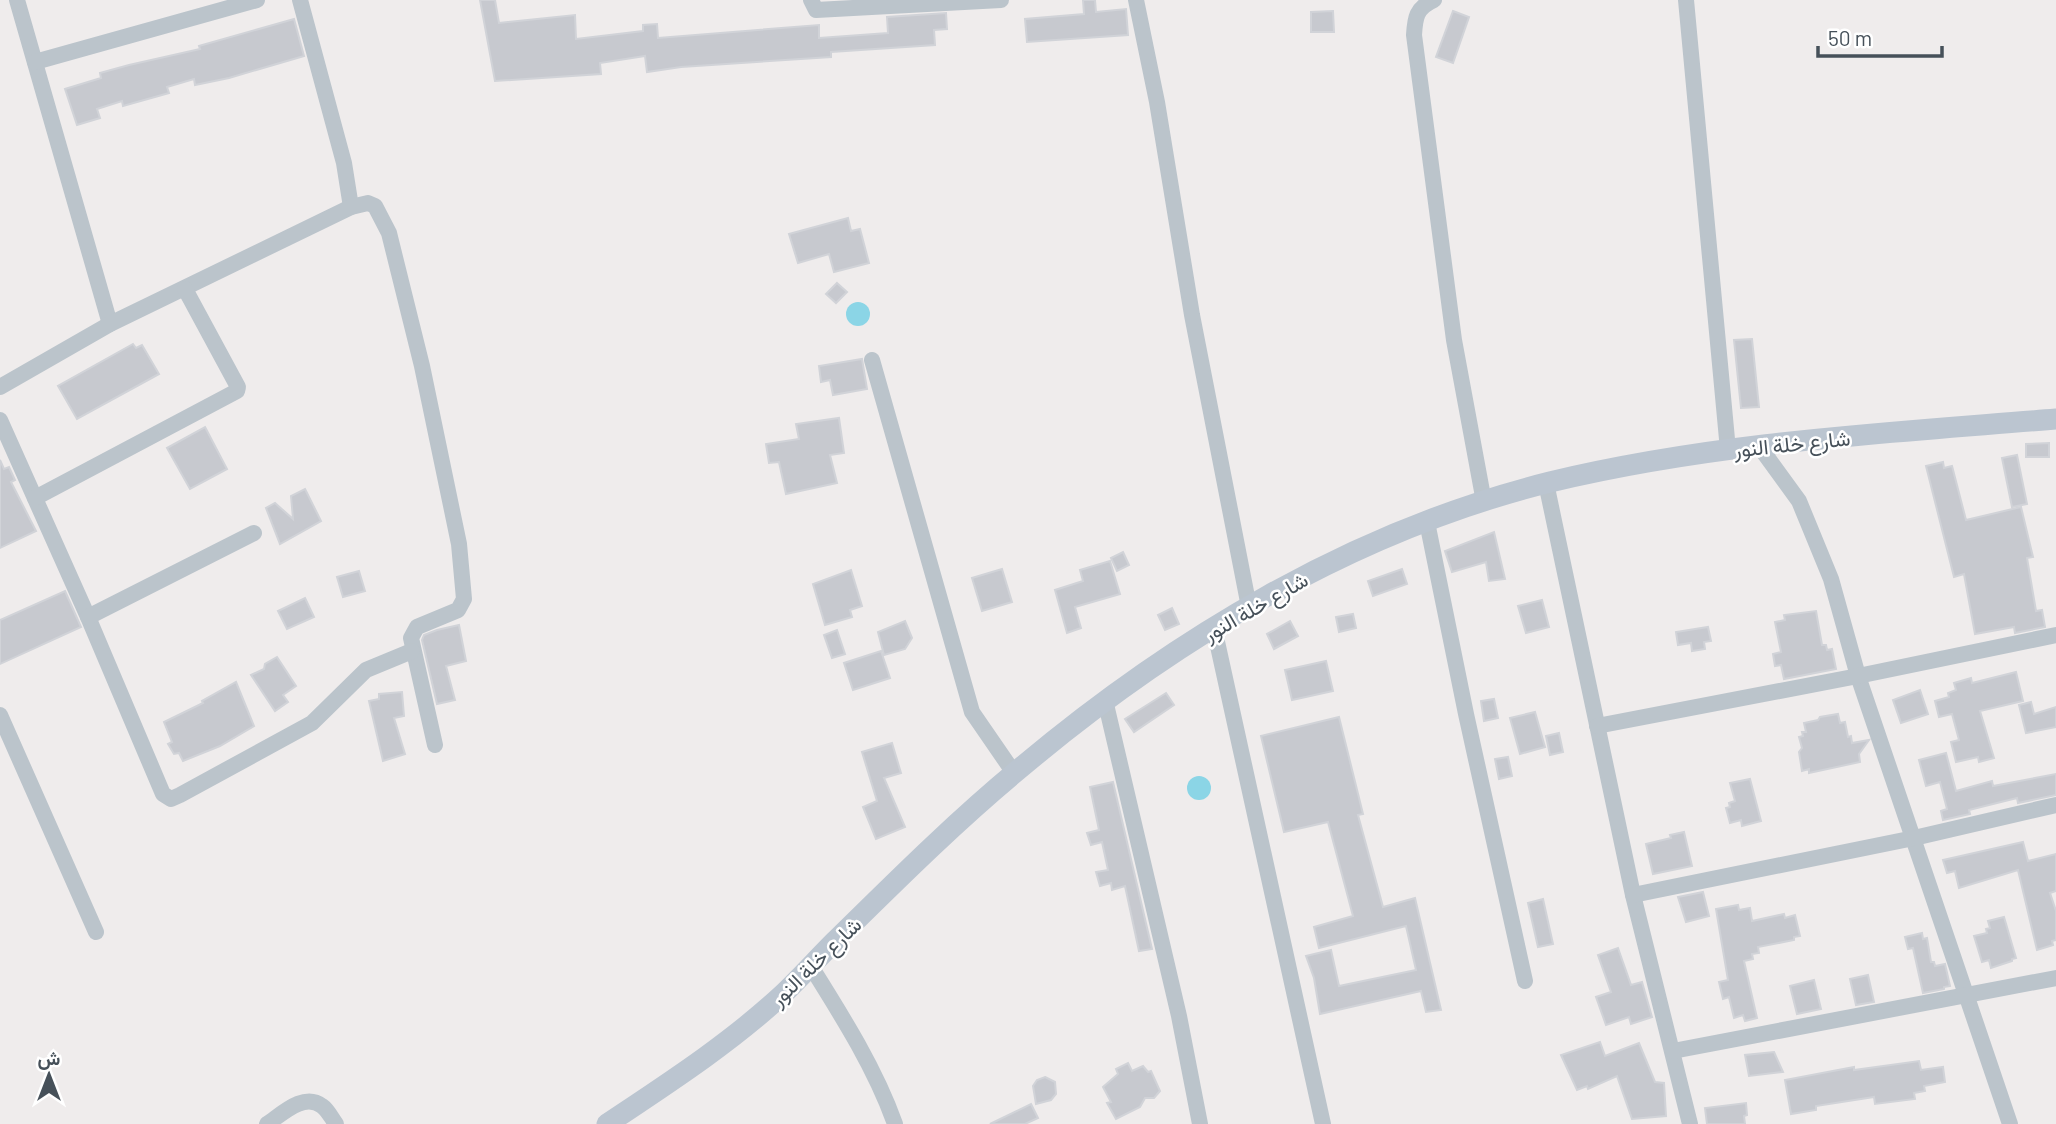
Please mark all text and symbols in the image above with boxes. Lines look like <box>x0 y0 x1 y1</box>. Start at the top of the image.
scale bar <box>1818 14 1942 58</box>
text: 50 m <box>1828 25 1872 50</box>
street label: شارع خلة النور <box>1732 424 1852 465</box>
street label: شارع خلة النور <box>1197 566 1313 649</box>
street label: شارع خلة النور <box>764 911 868 1013</box>
north arrow <box>14 1040 84 1110</box>
text: ش <box>38 1046 61 1070</box>

